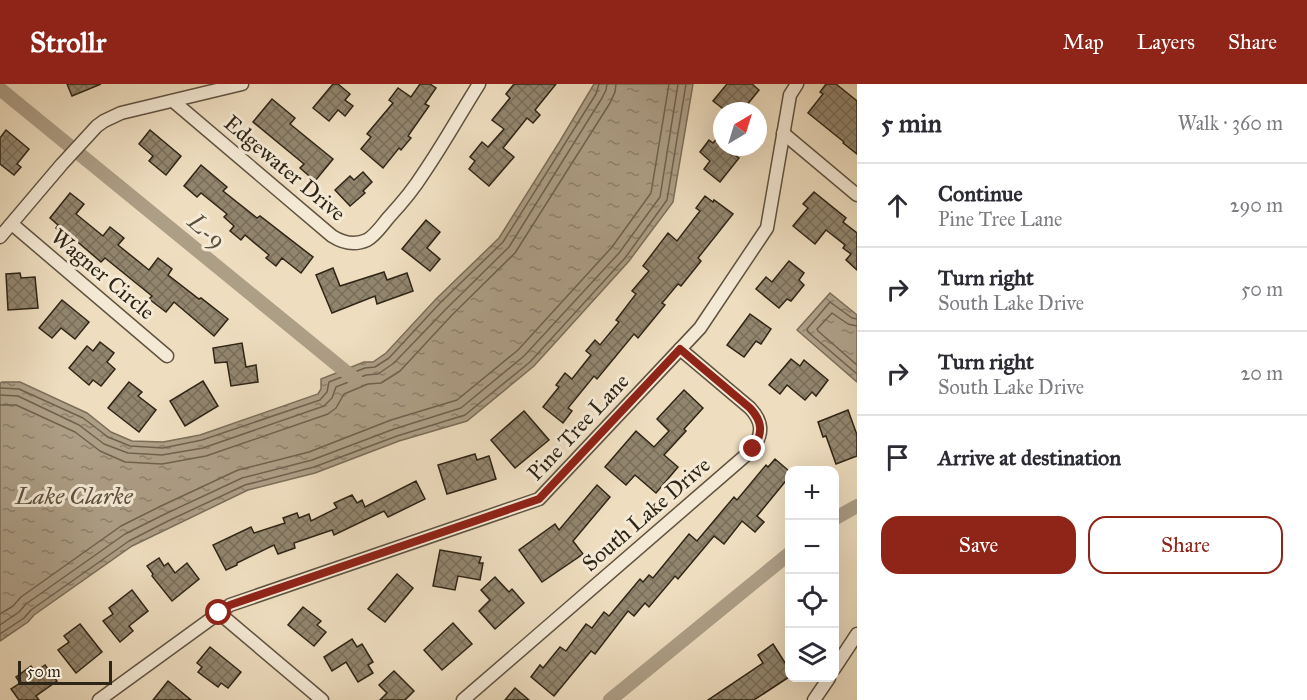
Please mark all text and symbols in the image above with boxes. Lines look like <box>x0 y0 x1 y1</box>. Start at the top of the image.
text: Strollr <box>30 25 106 60</box>
text: Map <box>1063 29 1104 55</box>
text: Layers <box>1137 29 1195 55</box>
text: Share <box>1228 29 1277 55</box>
north arrow <box>713 102 767 156</box>
text: 5 min <box>881 107 942 139</box>
street label: Edgewater Drive <box>219 109 351 227</box>
text: Walk · 360 m <box>1178 111 1283 135</box>
text: Continue <box>938 180 1023 207</box>
icon: ahead <box>881 189 914 222</box>
text: 290 m <box>1230 193 1283 217</box>
water label: L-9 <box>181 206 232 255</box>
text: Pine Tree Lane <box>938 207 1062 231</box>
street label: Wagner Circle <box>46 223 160 325</box>
text: Turn right <box>938 264 1034 291</box>
icon: right <box>881 273 914 306</box>
text: 50 m <box>1241 277 1283 301</box>
text: South Lake Drive <box>938 291 1084 315</box>
text: Turn right <box>938 348 1034 375</box>
icon: right <box>881 357 914 390</box>
text: 20 m <box>1240 361 1283 385</box>
street label: Pine Tree Lane <box>521 368 635 486</box>
text: South Lake Drive <box>938 375 1084 399</box>
route end <box>739 435 765 461</box>
icon: arrive <box>881 441 914 474</box>
text: Arrive at destination <box>938 444 1121 471</box>
street label: South Lake Drive <box>576 451 716 577</box>
map controls <box>785 466 839 682</box>
button: + <box>785 466 839 520</box>
water label: Lake Clarke <box>14 481 134 511</box>
button: Save <box>881 516 1076 574</box>
button: Share <box>1088 516 1283 574</box>
button: − <box>785 520 839 574</box>
button: locate <box>785 574 839 628</box>
route start <box>205 599 231 625</box>
button: layers <box>785 628 839 682</box>
scale bar <box>18 658 112 686</box>
text: 50 m <box>27 662 61 681</box>

